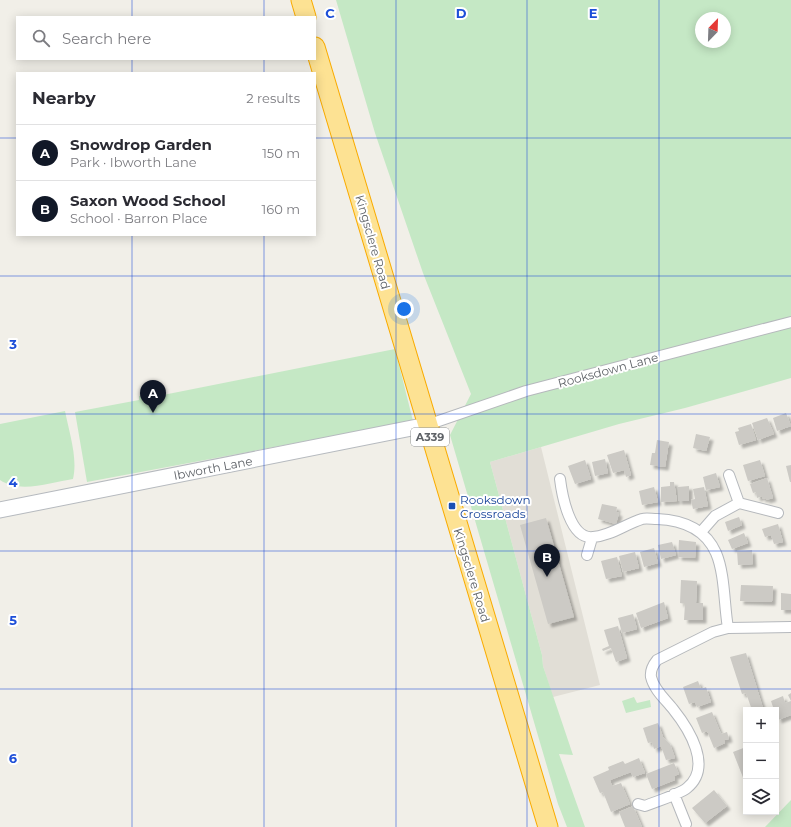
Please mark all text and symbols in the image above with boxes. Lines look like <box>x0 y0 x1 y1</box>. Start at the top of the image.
text: C <box>325 5 335 21</box>
text: D <box>456 5 467 21</box>
text: E <box>589 5 598 21</box>
north arrow <box>695 12 731 48</box>
search box <box>16 16 316 60</box>
icon: search <box>30 27 52 49</box>
text: Search here <box>62 29 151 48</box>
text: Nearby <box>32 88 96 108</box>
text: 2 results <box>246 90 300 106</box>
text: Snowdrop Garden <box>70 135 212 154</box>
text: A <box>40 145 50 161</box>
text: 150 m <box>262 145 300 161</box>
text: Park · Ibworth Lane <box>70 154 197 170</box>
text: Saxon Wood School <box>70 191 226 210</box>
street label: Kingsclere Road <box>352 193 394 291</box>
text: B <box>40 201 50 217</box>
text: 160 m <box>262 201 300 217</box>
text: School · Barron Place <box>70 210 207 226</box>
your location <box>394 299 414 319</box>
text: 3 <box>8 336 17 352</box>
street label: Rooksdown Lane <box>556 349 660 391</box>
pin: A <box>140 380 166 413</box>
road number: A339 <box>411 428 449 446</box>
street label: Ibworth Lane <box>172 453 254 483</box>
text: 4 <box>9 474 18 490</box>
place label: Rooksdown Crossroads <box>460 492 531 521</box>
marker: Rooksdown Crossroads <box>447 501 457 511</box>
street label: Kingsclere Road <box>451 526 493 624</box>
pin: B <box>534 544 560 577</box>
text: 5 <box>9 612 17 628</box>
map controls <box>743 707 779 815</box>
button: + <box>743 707 779 743</box>
button: − <box>743 743 779 779</box>
text: 6 <box>9 750 18 766</box>
button: layers <box>743 779 779 815</box>

